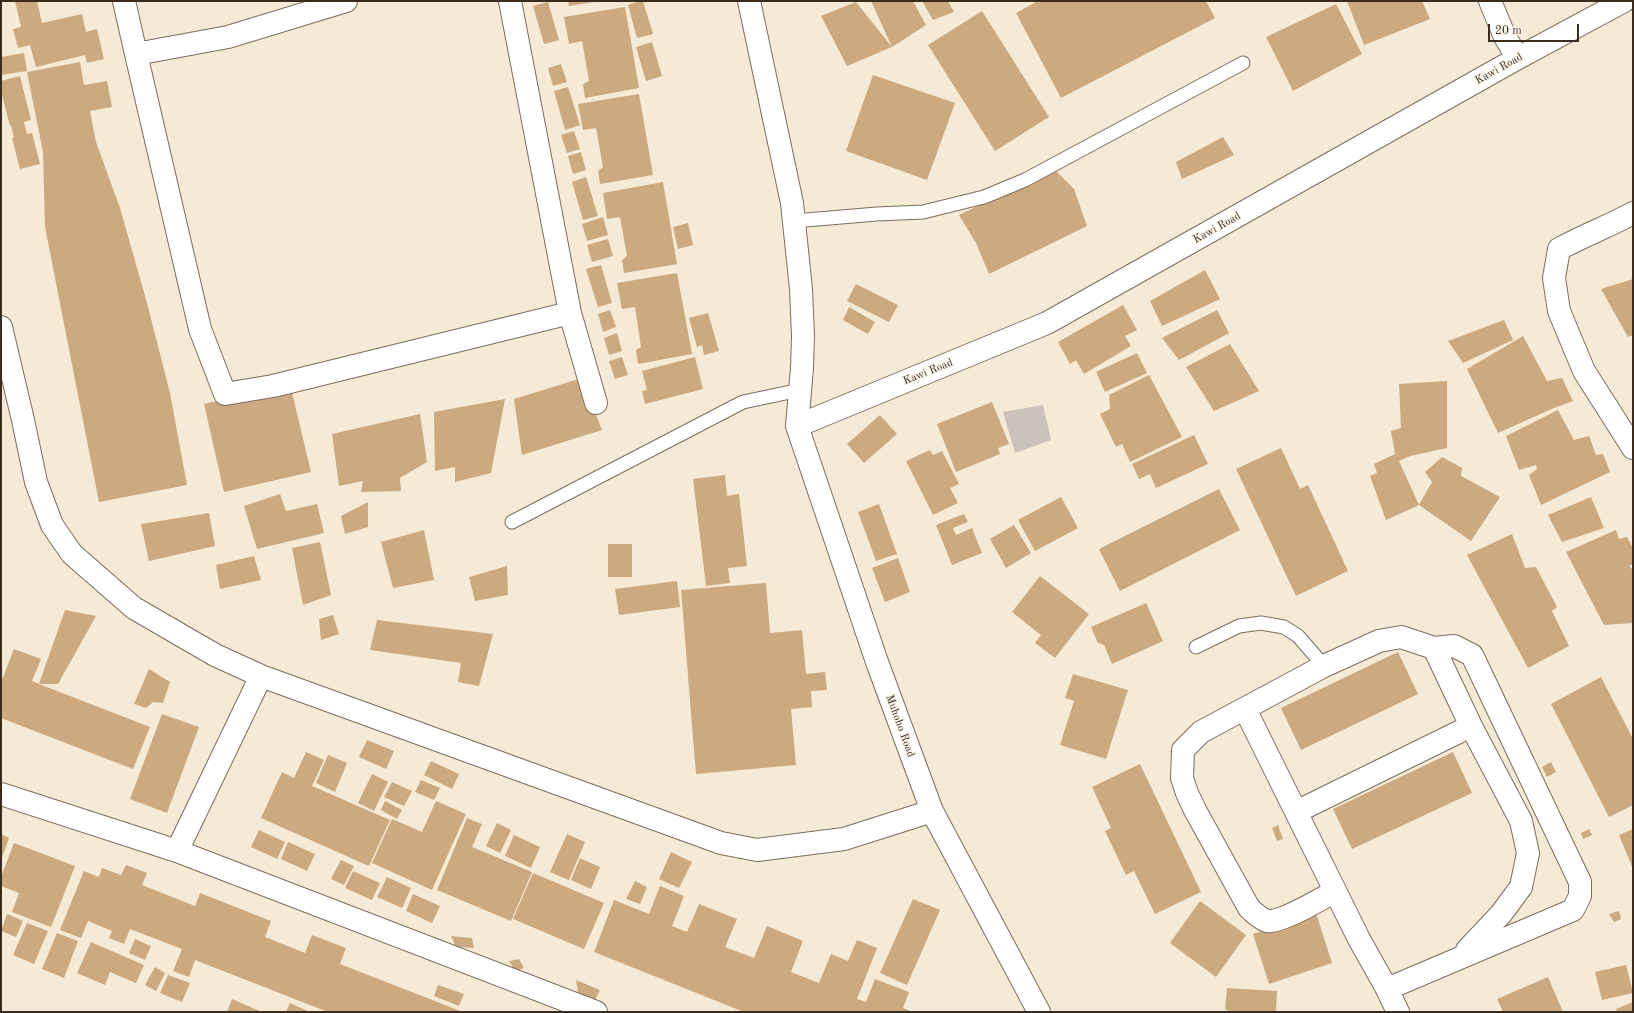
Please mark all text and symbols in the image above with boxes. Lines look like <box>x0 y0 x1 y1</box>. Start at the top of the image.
scale bar <box>1490 16 1581 42</box>
text: 20 m <box>1495 25 1522 37</box>
street label: Kawi Road <box>1473 50 1525 88</box>
street label: Kawi Road <box>1191 209 1243 247</box>
street label: Kawi Road <box>901 356 955 388</box>
street label: Muhoho Road <box>883 693 917 759</box>

